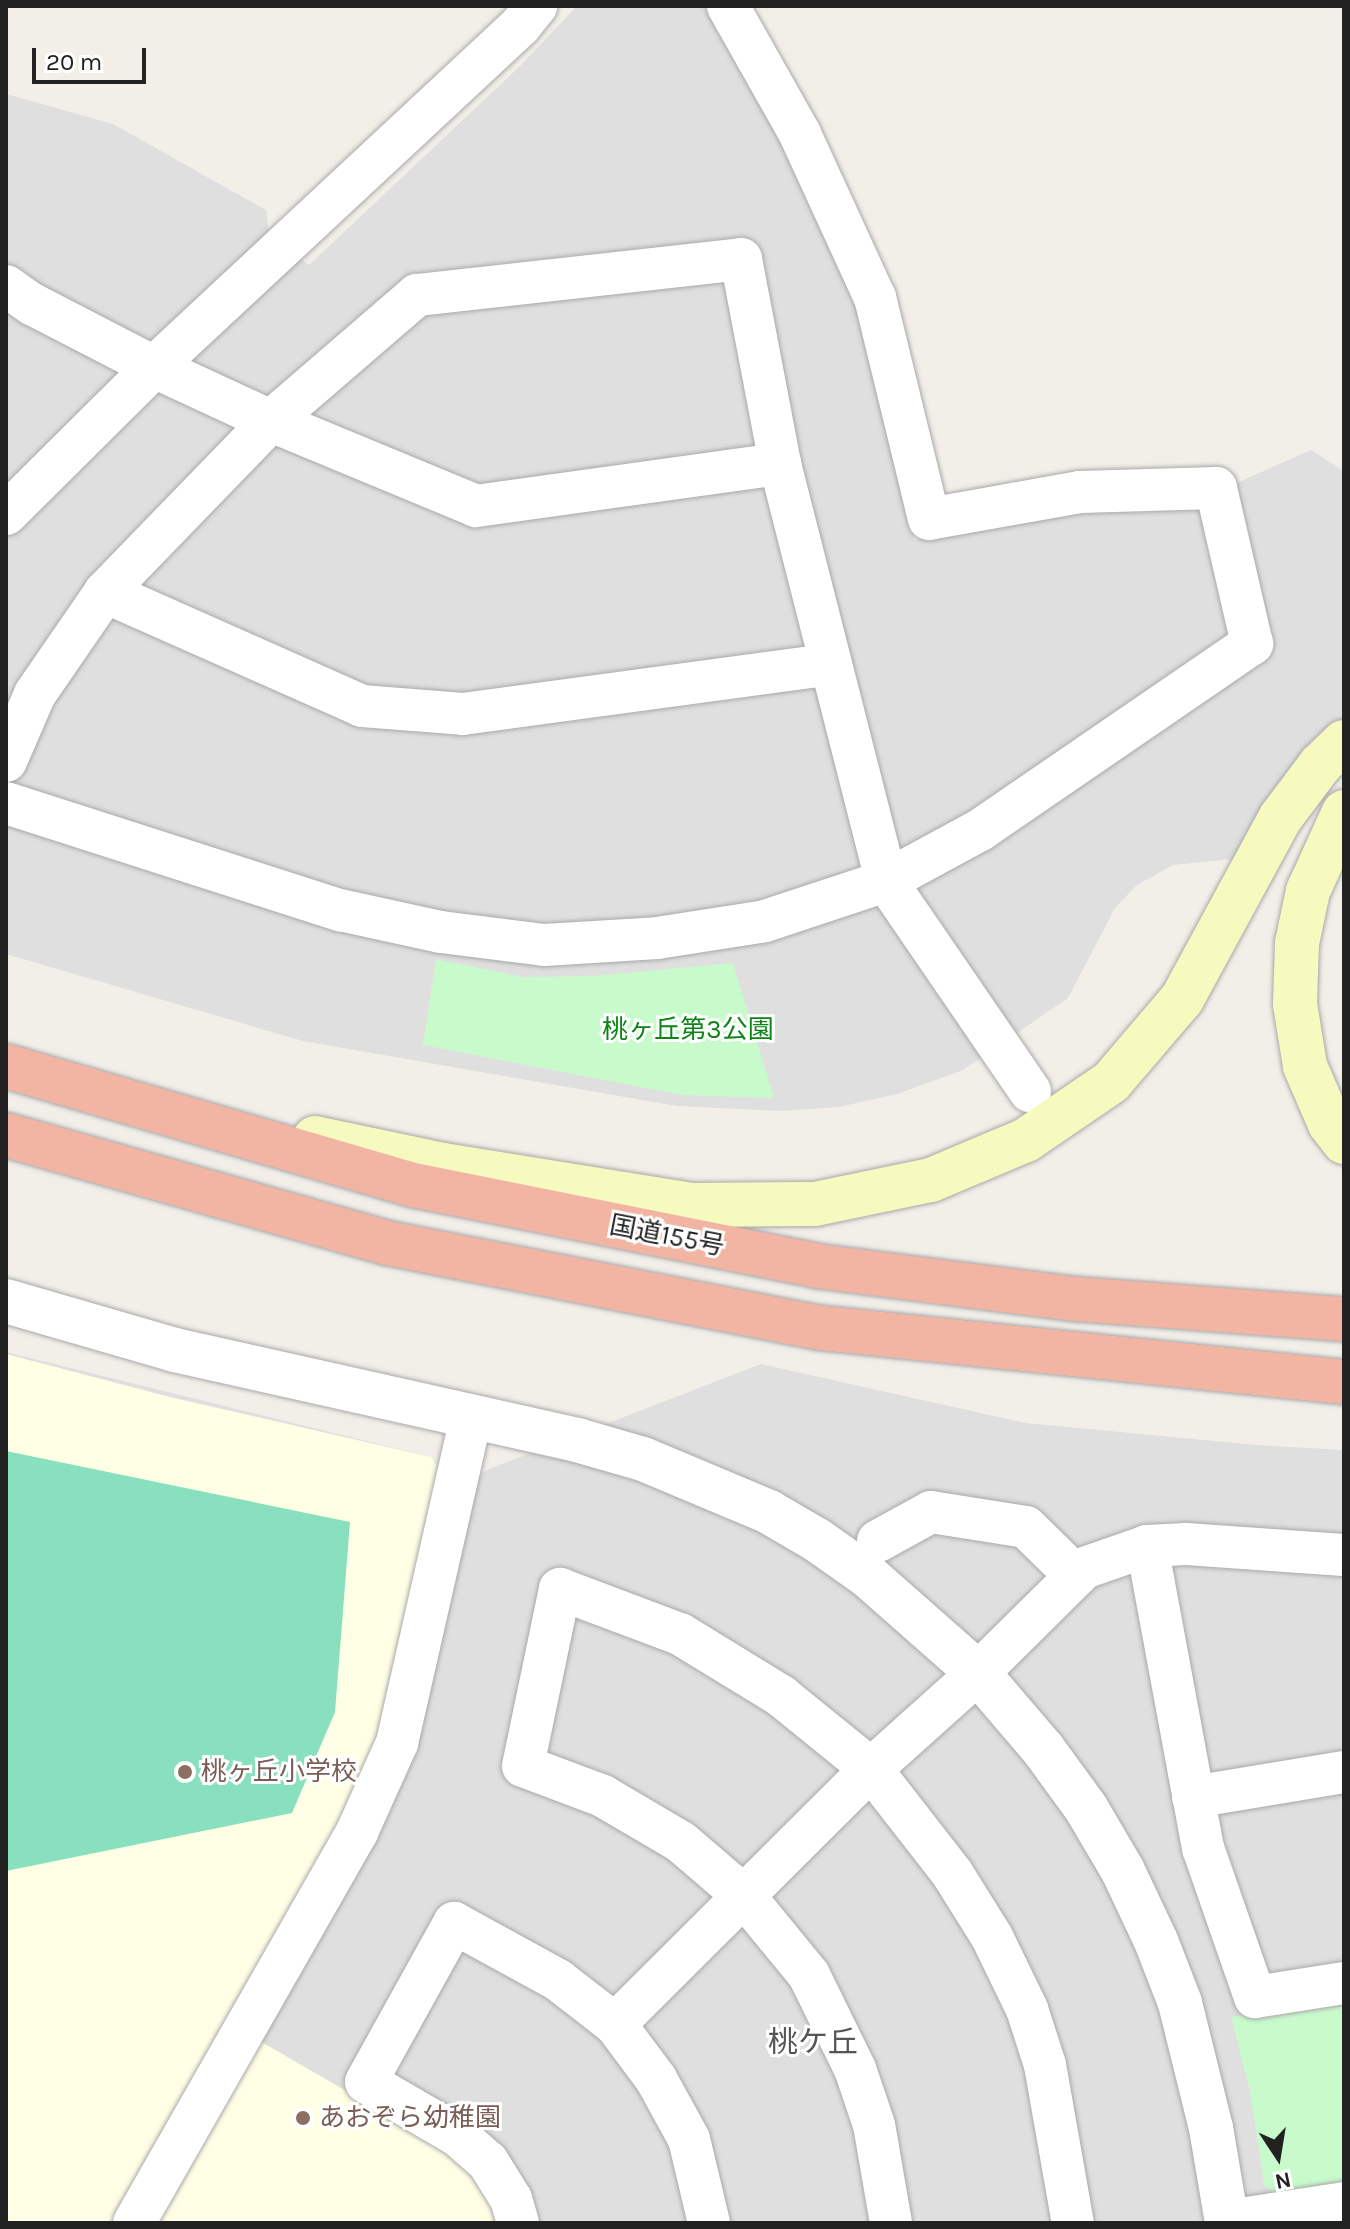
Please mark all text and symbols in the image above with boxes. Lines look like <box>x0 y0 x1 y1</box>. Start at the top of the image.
scale bar <box>36 32 150 82</box>
text: 20 m <box>46 48 102 76</box>
park label: 桃ヶ丘第3公園 <box>602 1014 774 1046</box>
street label: 国道155号 <box>607 1210 727 1262</box>
place label: 桃ヶ丘小学校 <box>201 1756 357 1788</box>
marker: 桃ヶ丘小学校 <box>176 1763 194 1781</box>
district label: 桃ケ丘 <box>768 2024 858 2060</box>
place label: あおぞら幼稚園 <box>319 2102 501 2134</box>
marker: あおぞら幼稚園 <box>294 2109 312 2127</box>
north arrow <box>1238 2117 1318 2197</box>
text: N <box>1273 2166 1293 2195</box>

